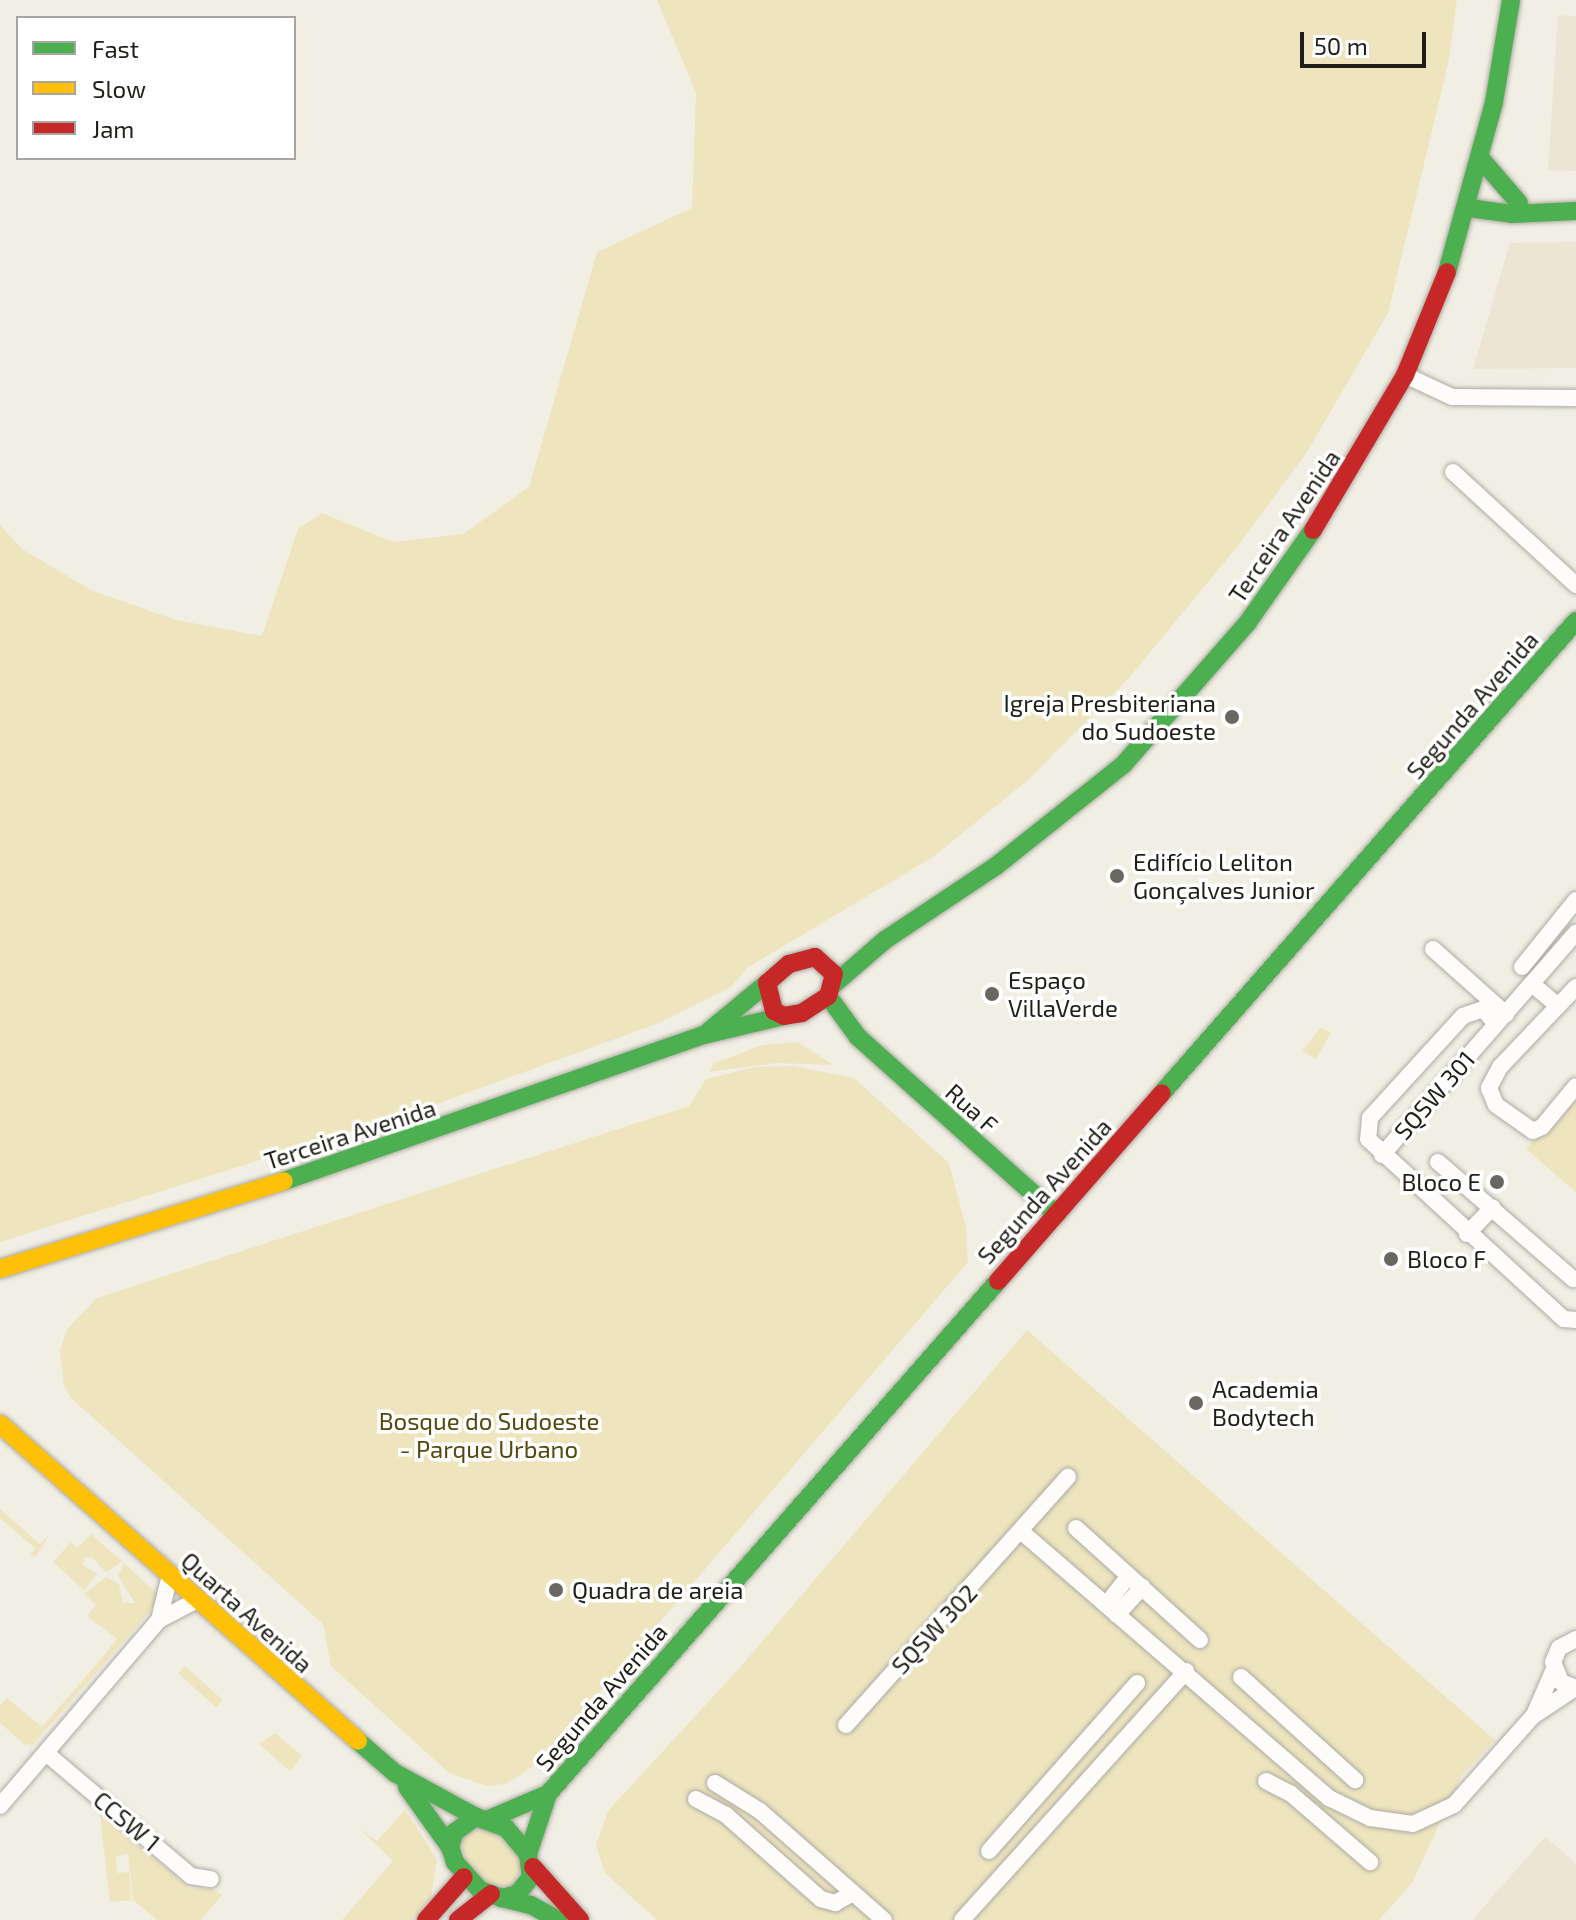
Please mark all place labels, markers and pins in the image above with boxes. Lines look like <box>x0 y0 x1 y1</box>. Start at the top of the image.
place label: Igreja Presbiteriana do Sudoeste <box>1004 689 1216 745</box>
marker: Igreja Presbiteriana do Sudoeste <box>1223 708 1241 726</box>
place label: Edifício Leliton Gonçalves Junior <box>1133 848 1315 904</box>
marker: Edifício Leliton Gonçalves Junior <box>1108 867 1126 885</box>
place label: Espaço VillaVerde <box>1008 966 1118 1022</box>
marker: Espaço VillaVerde <box>983 985 1001 1003</box>
place label: Bloco E <box>1401 1168 1481 1196</box>
marker: Bloco E <box>1488 1173 1506 1191</box>
place label: Bloco F <box>1407 1245 1486 1273</box>
marker: Bloco F <box>1382 1250 1400 1268</box>
place label: Academia Bodytech <box>1212 1375 1319 1431</box>
marker: Academia Bodytech <box>1187 1394 1205 1412</box>
place label: Quadra de areia <box>572 1576 743 1604</box>
marker: Quadra de areia <box>547 1581 565 1599</box>

